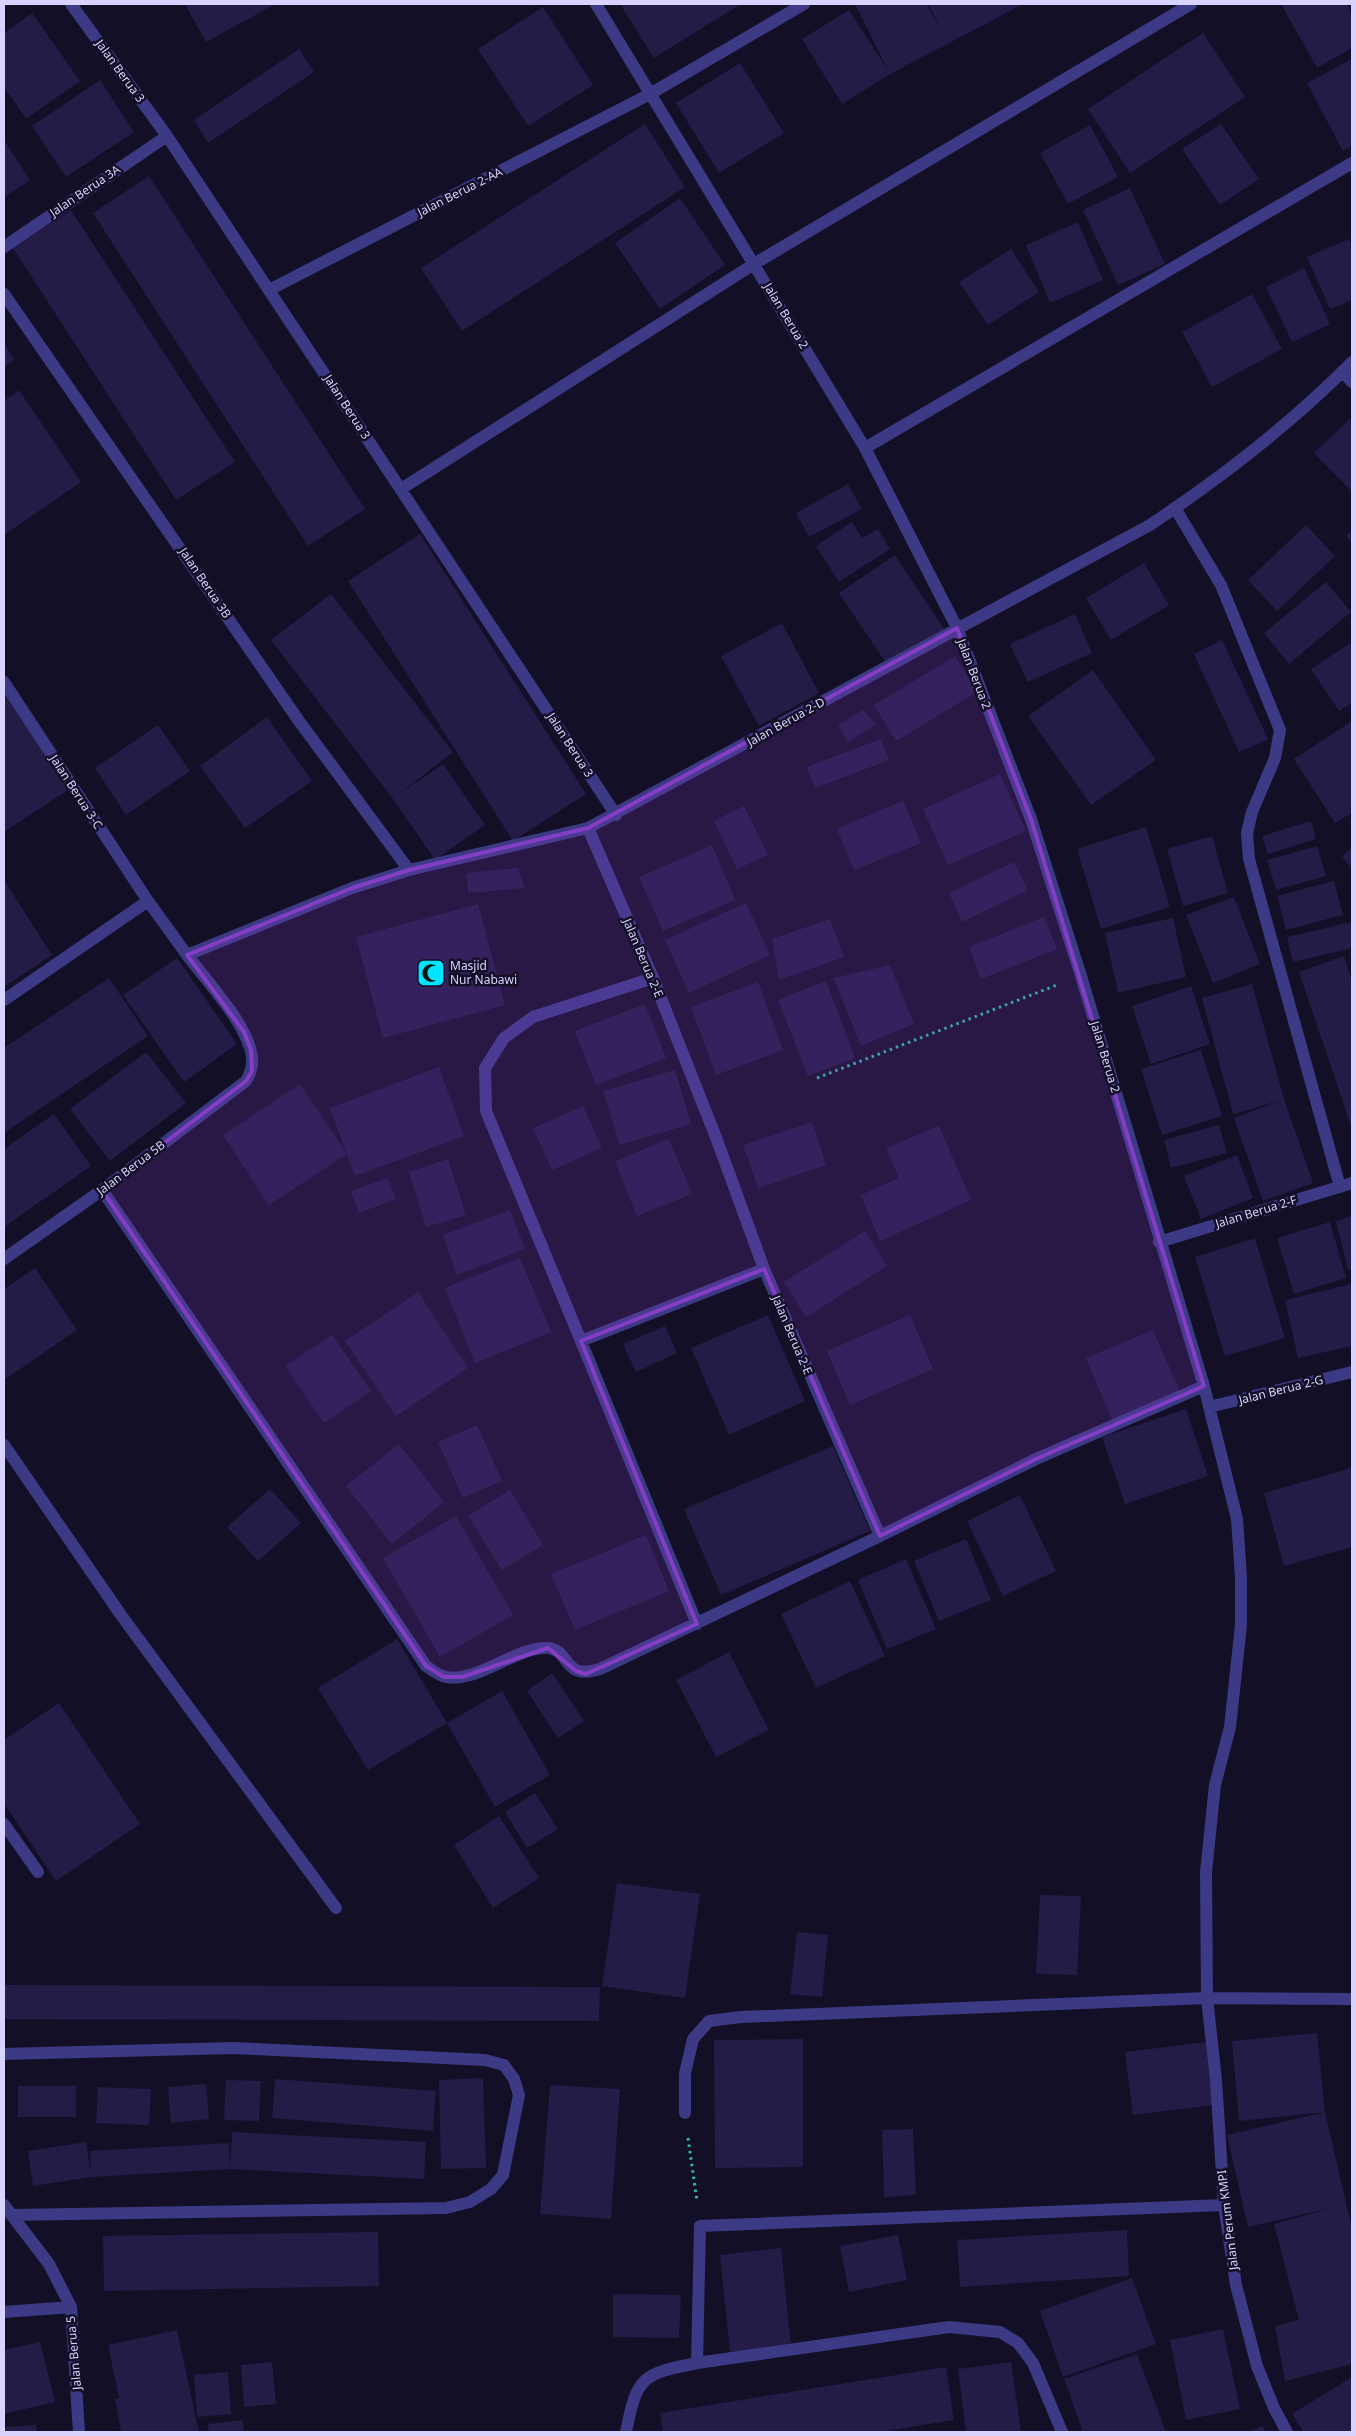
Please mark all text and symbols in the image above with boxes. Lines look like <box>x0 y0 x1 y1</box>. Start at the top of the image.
street label: Jalan Berua 3 <box>91 35 149 106</box>
street label: Jalan Berua 3A <box>45 161 124 221</box>
street label: Jalan Berua 2-AA <box>413 163 505 221</box>
street label: Jalan Berua 2 <box>760 279 813 352</box>
street label: Jalan Berua 3 <box>320 370 375 443</box>
street label: Jalan Berua 3B <box>175 543 235 622</box>
street label: Jalan Berua 2 <box>953 635 996 712</box>
street label: Jalan Berua 2-D <box>743 693 828 750</box>
street label: Jalan Berua 3 <box>543 708 598 781</box>
street label: Jalan Berua 3-C <box>45 750 107 833</box>
street label: Jalan Berua 2-E <box>619 915 668 1000</box>
place label: Masjid Nur Nabawi <box>450 957 517 988</box>
mosque icon: Masjid Nur Nabawi <box>416 958 446 988</box>
street label: Jalan Berua 2 <box>1086 1018 1124 1095</box>
street label: Jalan Berua 5B <box>92 1136 169 1200</box>
street label: Jalan Berua 2-F <box>1212 1191 1299 1232</box>
street label: Jalan Berua 2-E <box>768 1292 817 1377</box>
street label: Jalan Berua 2-G <box>1236 1371 1325 1408</box>
street label: Jalan Perum KMPI <box>1213 2169 1242 2272</box>
street label: Jalan Berua 5 <box>62 2315 85 2392</box>

